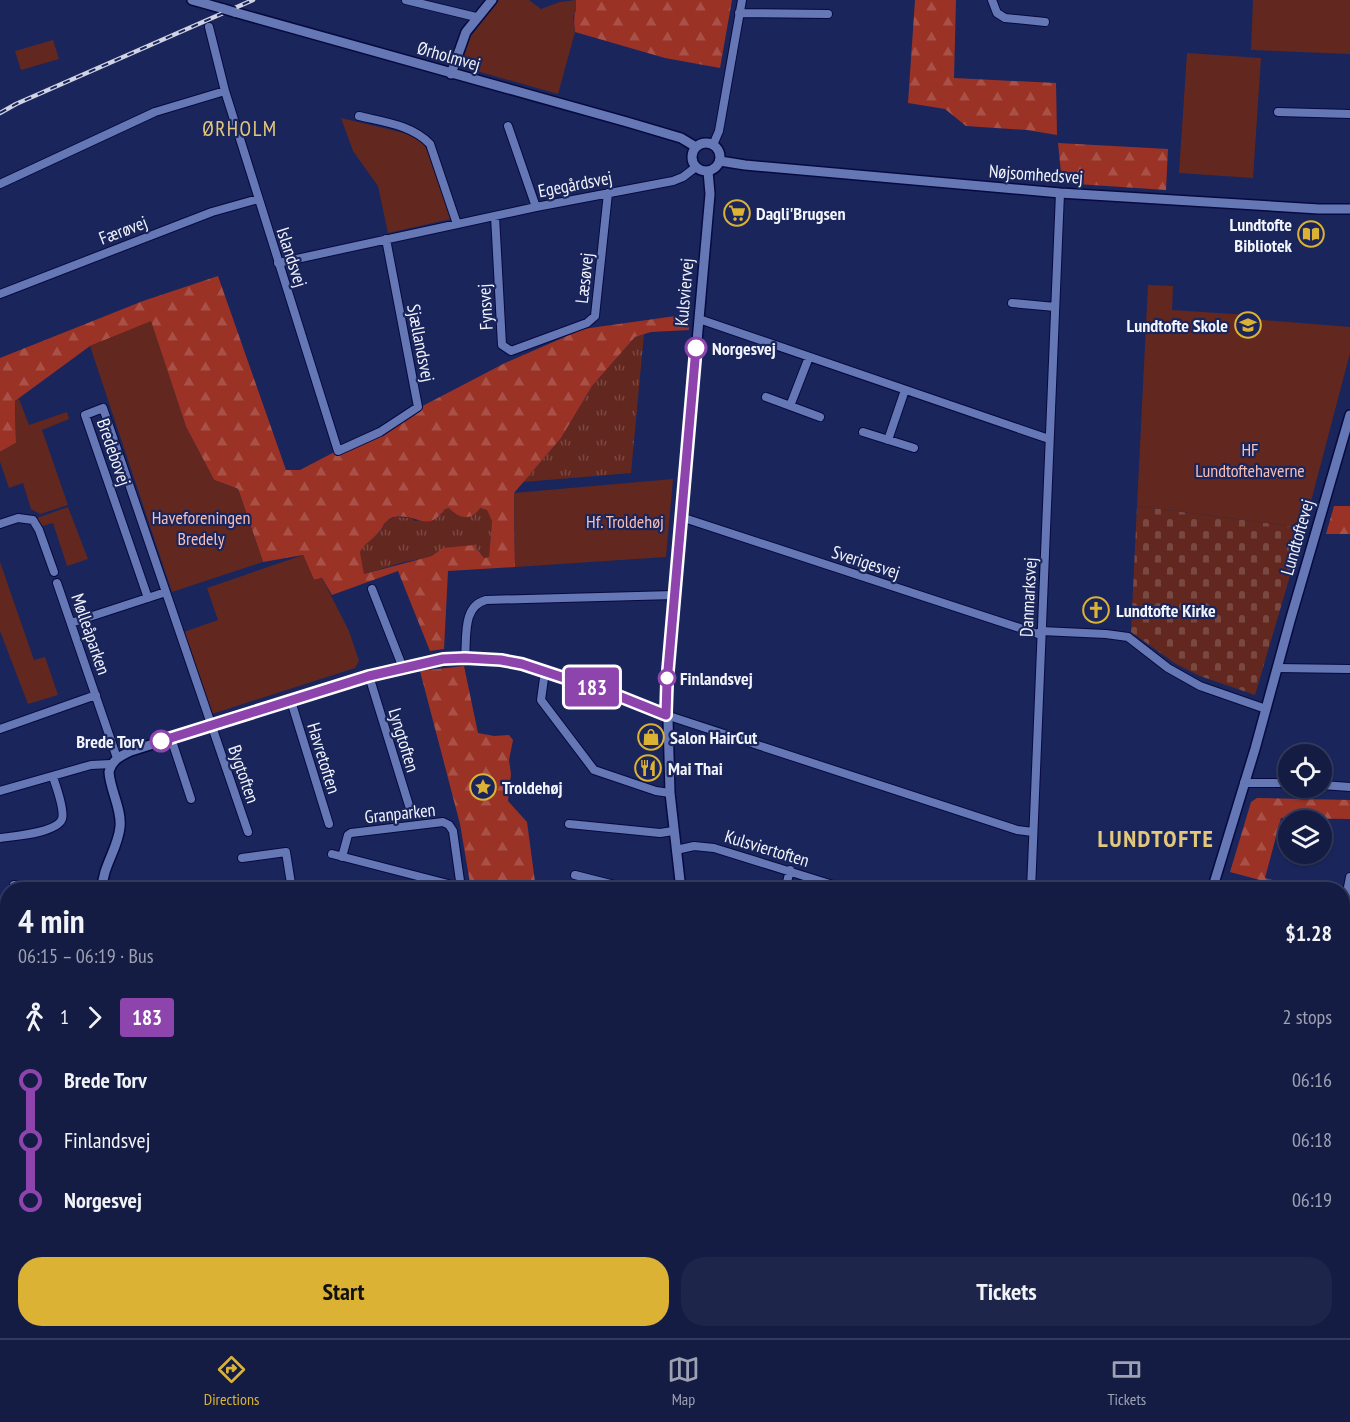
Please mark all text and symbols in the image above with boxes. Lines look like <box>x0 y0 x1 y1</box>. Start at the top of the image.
street label: Ørholmvej <box>415 36 483 76</box>
district label: ØRHOLM <box>202 115 278 142</box>
street label: Nøjsomhedsvej <box>988 159 1084 189</box>
street label: Egegårdsvej <box>536 166 614 202</box>
supermarket icon: Dagli'Brugsen <box>722 198 752 228</box>
place label: Dagli'Brugsen <box>756 202 846 225</box>
street label: Færøvej <box>96 210 150 250</box>
place label: Lundtofte Bibliotek <box>1230 213 1293 257</box>
library icon: Lundtofte Bibliotek <box>1296 219 1326 249</box>
street label: Islandsvej <box>272 224 312 290</box>
street label: Læsøvej <box>570 252 598 304</box>
street label: Kulsviervej <box>670 257 698 327</box>
street label: Fynsvej <box>472 283 498 331</box>
street label: Sjællandsvej <box>402 302 440 384</box>
school or university icon: Lundtofte Skole <box>1233 310 1263 340</box>
place label: Lundtofte Skole <box>1127 314 1228 337</box>
marker: Norgesvej <box>685 337 707 359</box>
place label: Norgesvej <box>712 337 776 360</box>
street label: Bredebovej <box>92 415 136 489</box>
park label: HF Lundtoftehaverne <box>1195 438 1305 482</box>
street label: Lundtoftevej <box>1275 496 1319 578</box>
park label: Haveforeningen Bredely <box>152 506 250 550</box>
park label: Hf. Troldehøj <box>586 510 664 533</box>
street label: Sverigesvej <box>829 540 903 584</box>
street label: Danmarksvej <box>1014 557 1042 637</box>
street label: Mølleåparken <box>66 590 116 678</box>
church icon: Lundtofte Kirke <box>1081 595 1111 625</box>
place label: Lundtofte Kirke <box>1116 599 1216 622</box>
place label: Finlandsvej <box>680 667 753 690</box>
line badge: 183 <box>558 668 626 706</box>
marker: Finlandsvej <box>658 669 676 687</box>
text: 183 <box>577 674 607 701</box>
street label: Lyngtoften <box>383 705 425 775</box>
street label: Havretoften <box>302 720 346 796</box>
shop icon: Salon HairCut <box>636 722 666 752</box>
place label: Salon HairCut <box>670 726 758 749</box>
place label: Brede Torv <box>76 730 145 753</box>
marker: Brede Torv <box>150 730 172 752</box>
street label: Bygtoften <box>223 742 265 806</box>
map controls <box>1278 744 1332 864</box>
button: locate <box>1278 744 1332 798</box>
restaurant icon: Mai Thai <box>633 753 663 783</box>
place label: Mai Thai <box>668 757 723 780</box>
place icon: Troldehøj <box>468 772 498 802</box>
place label: Troldehøj <box>502 776 563 799</box>
street label: Granparken <box>363 798 437 828</box>
button: layers <box>1278 810 1332 864</box>
district label: LUNDTOFTE <box>1098 823 1214 854</box>
street label: Kulsviertoften <box>722 824 812 872</box>
text: 4 min <box>18 899 85 942</box>
text: $1.28 <box>1285 919 1332 947</box>
text: 06:15 – 06:19 · Bus <box>18 943 153 969</box>
icon: walk <box>18 1001 51 1034</box>
icon: forward <box>78 1001 111 1034</box>
text: 1 <box>60 1004 69 1030</box>
text: 183 <box>132 1004 162 1031</box>
text: 2 stops <box>1283 1004 1332 1030</box>
text: Brede Torv <box>64 1066 147 1094</box>
text: 06:16 <box>1292 1067 1332 1093</box>
text: Finlandsvej <box>64 1126 150 1154</box>
text: 06:18 <box>1292 1127 1332 1153</box>
text: Norgesvej <box>64 1186 142 1214</box>
text: 06:19 <box>1292 1187 1332 1213</box>
button: Start <box>18 1257 669 1326</box>
button: Tickets <box>681 1257 1332 1326</box>
tab: Directions <box>204 1353 259 1409</box>
tab: Map <box>667 1353 700 1409</box>
tab: Tickets <box>1107 1353 1146 1409</box>

